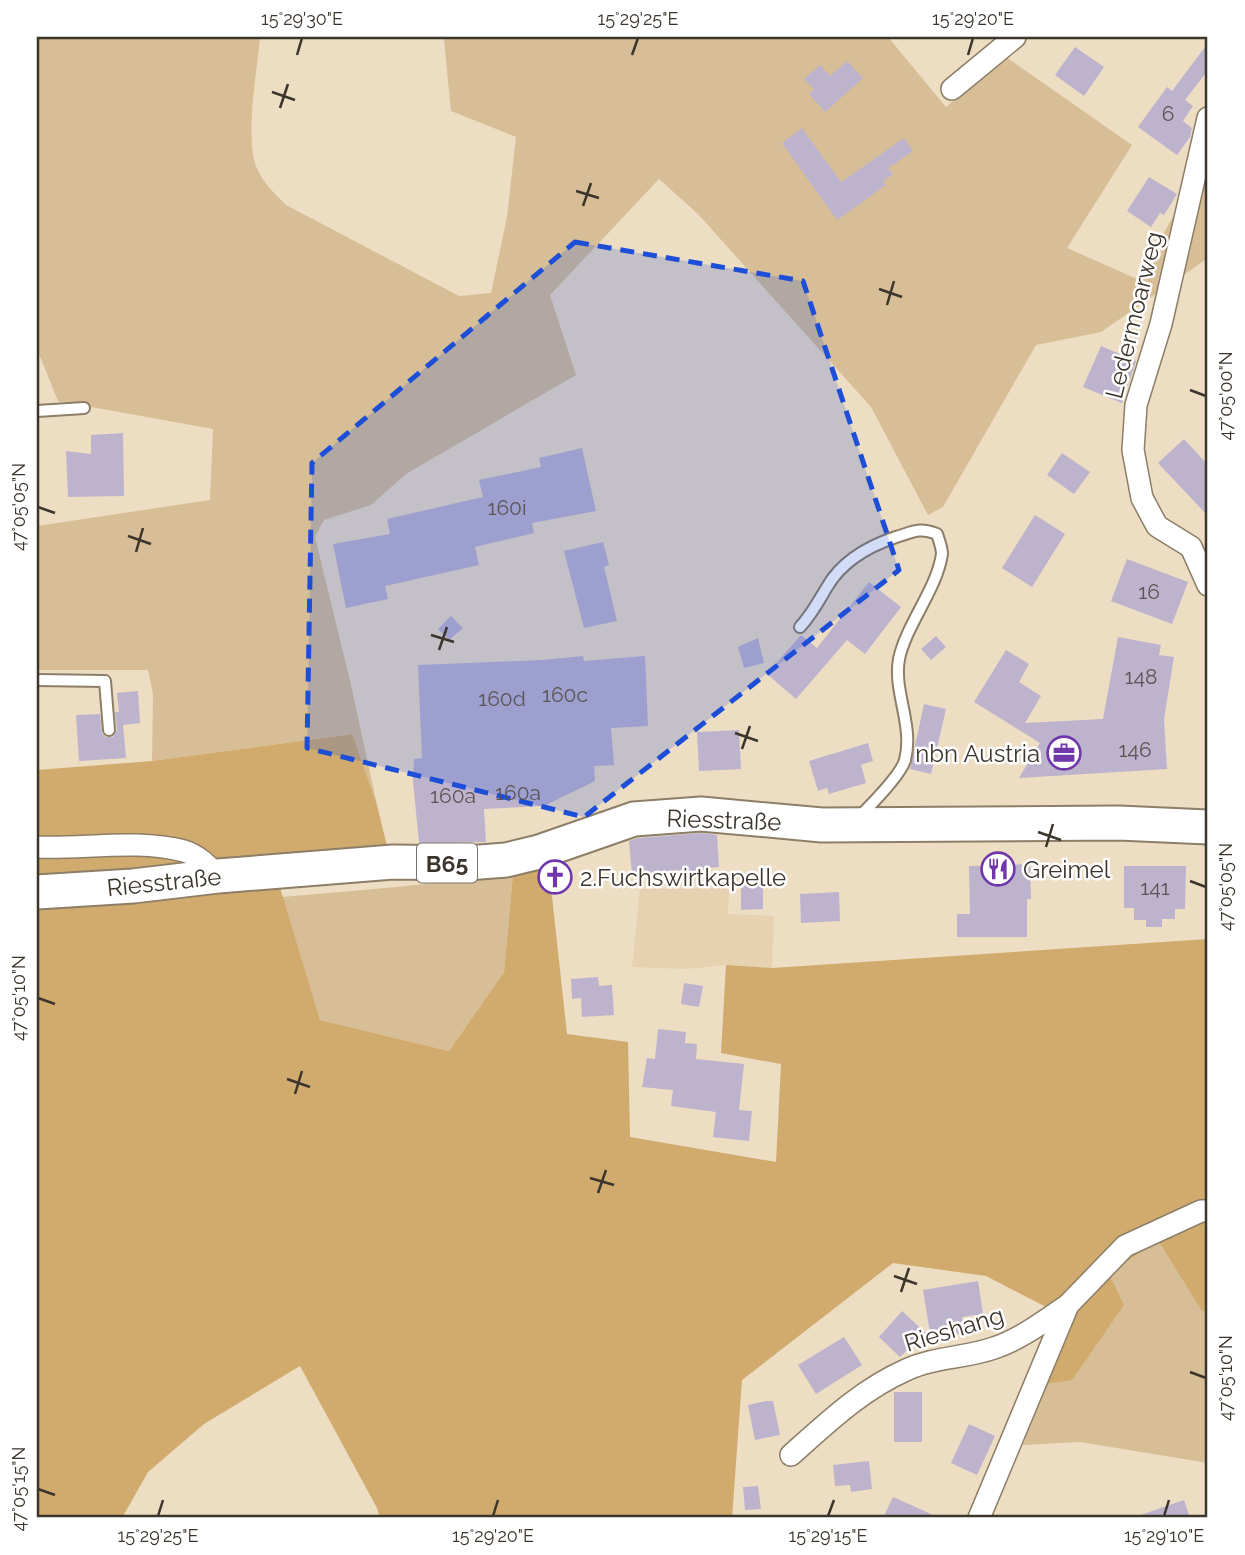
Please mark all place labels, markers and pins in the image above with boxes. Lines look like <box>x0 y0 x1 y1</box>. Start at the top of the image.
office icon: nbn Austria <box>1045 734 1083 772</box>
place label: nbn Austria <box>915 739 1040 768</box>
restaurant icon: Greimel <box>979 850 1017 888</box>
place label: Greimel <box>1023 855 1111 884</box>
church icon: 2.Fuchswirtkapelle <box>536 858 574 896</box>
place label: 2.Fuchswirtkapelle <box>580 863 786 892</box>

